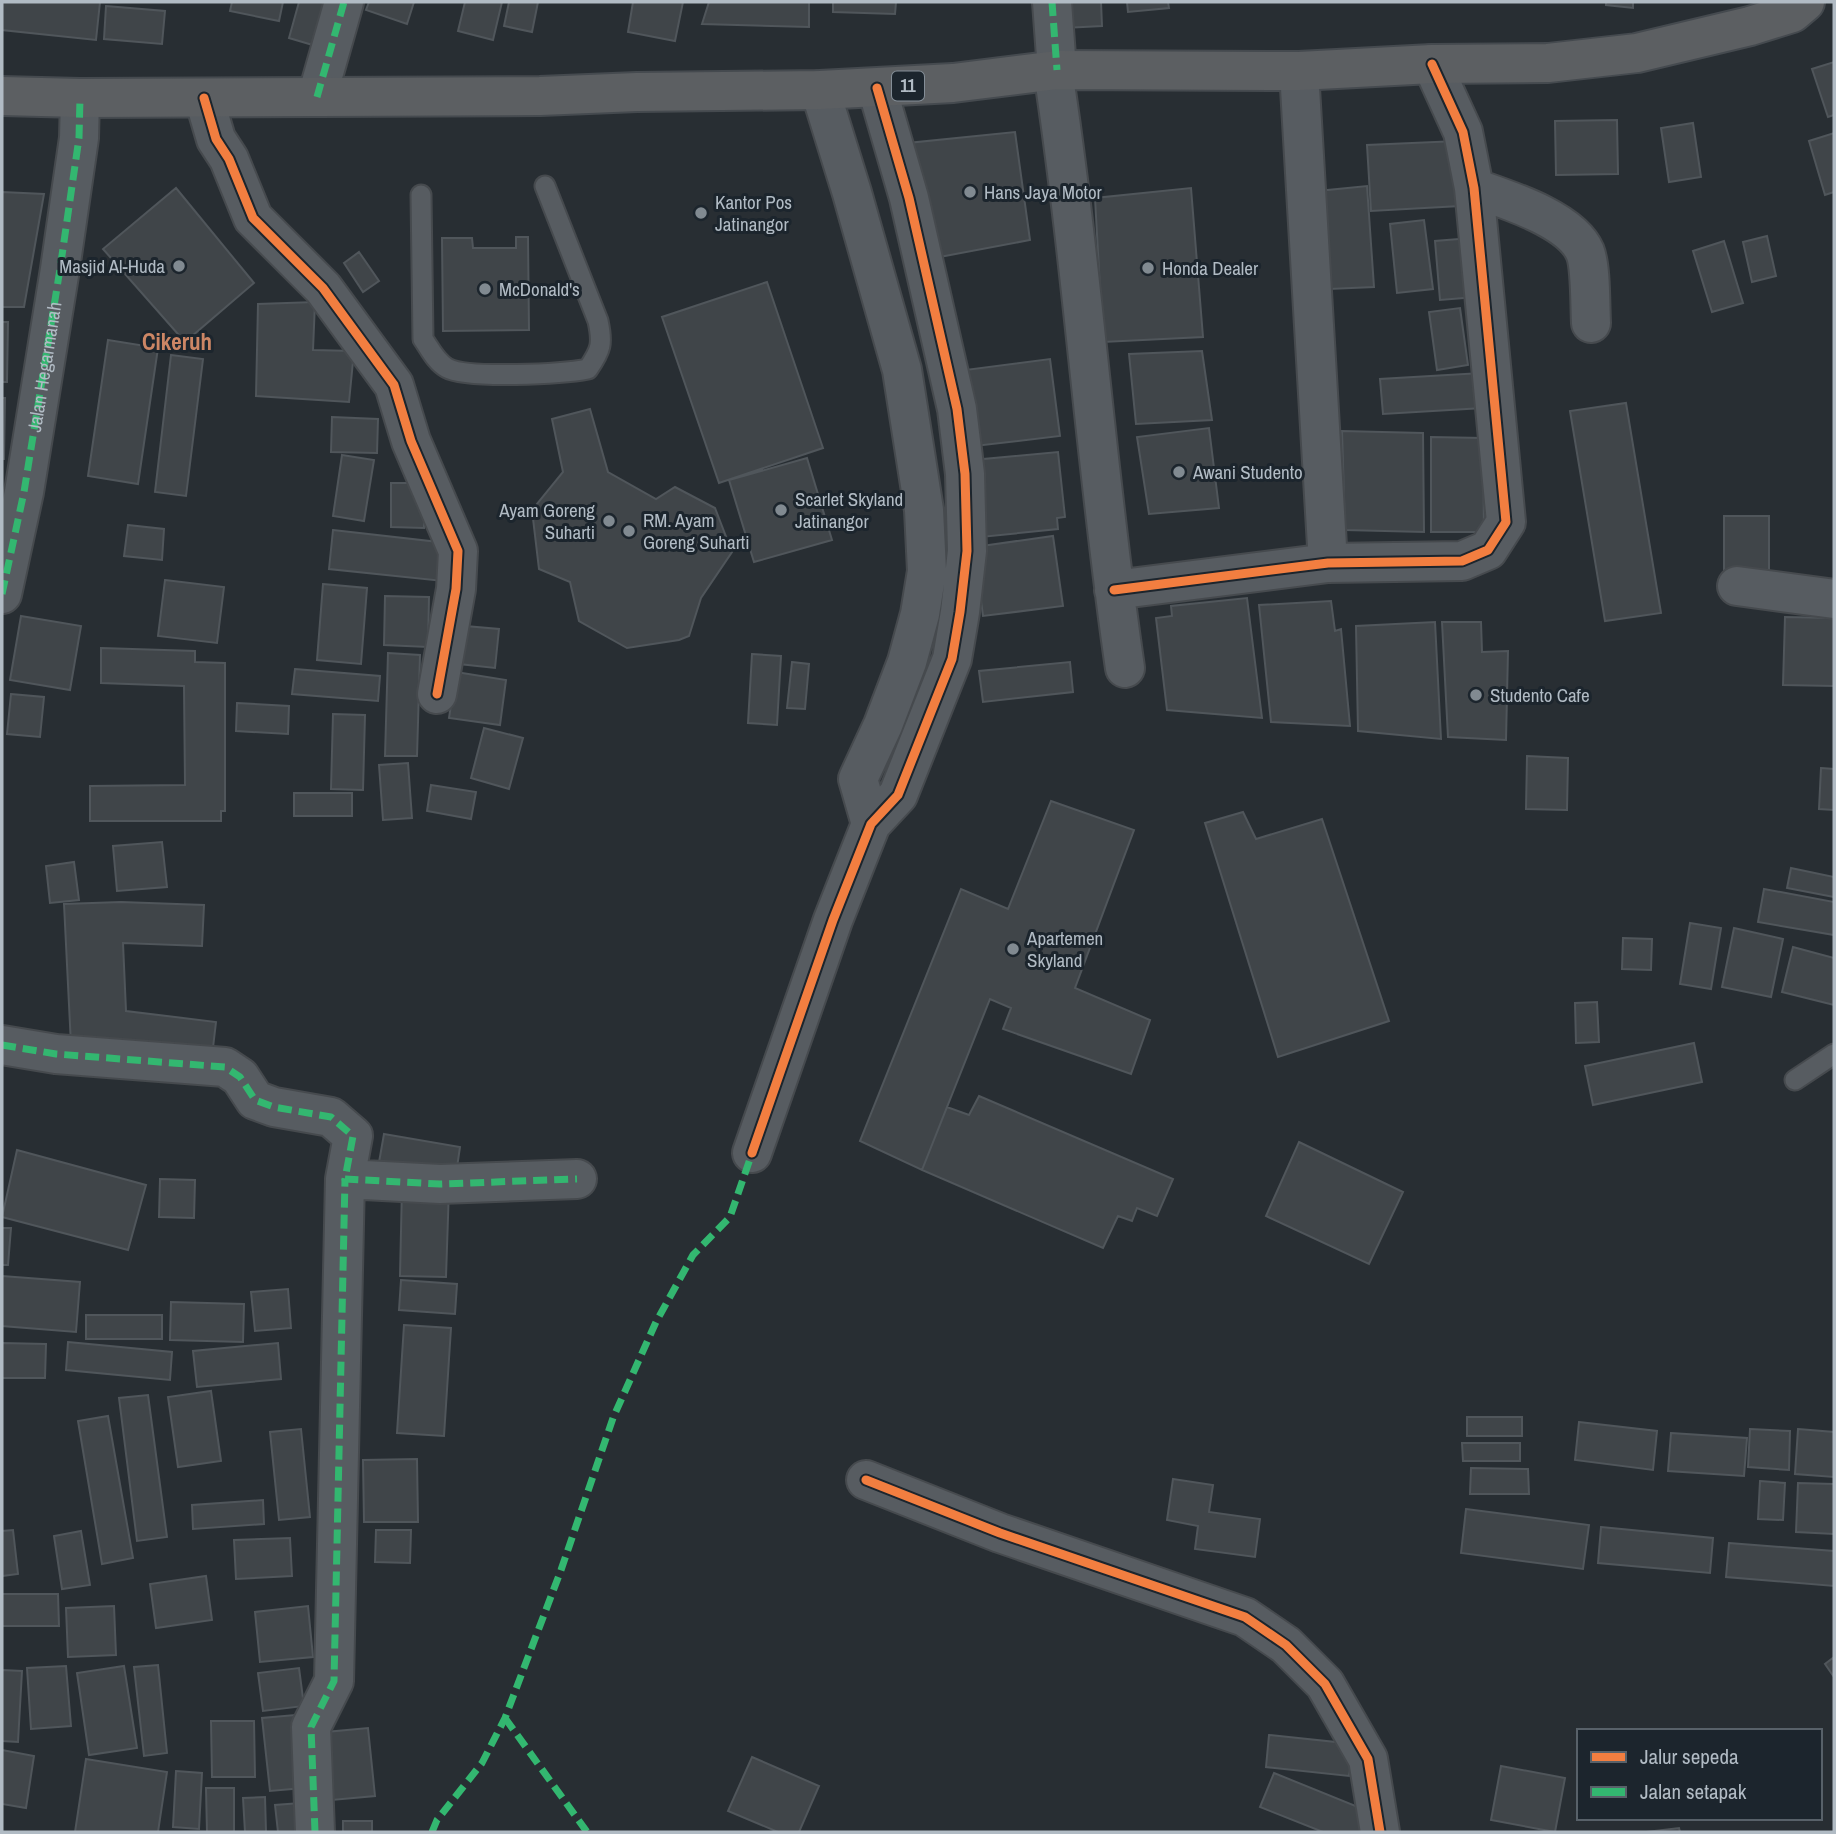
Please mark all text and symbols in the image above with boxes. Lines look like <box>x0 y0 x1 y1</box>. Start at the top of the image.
road number: 11 <box>892 72 924 100</box>
place label: Hans Jaya Motor <box>984 179 1103 205</box>
marker: Hans Jaya Motor <box>962 184 978 200</box>
place label: Kantor Pos Jatinangor <box>715 189 792 237</box>
marker: Kantor Pos Jatinangor <box>693 205 709 221</box>
place label: Masjid Al-Huda <box>59 253 165 279</box>
place label: Honda Dealer <box>1162 255 1259 281</box>
marker: Masjid Al-Huda <box>171 258 187 274</box>
marker: Honda Dealer <box>1140 260 1156 276</box>
place label: McDonald's <box>499 276 580 302</box>
marker: McDonald's <box>477 281 493 297</box>
street label: Jalan Hegarmanah <box>21 300 68 434</box>
district label: Cikeruh <box>142 326 212 357</box>
place label: Awani Studento <box>1192 459 1303 485</box>
marker: Awani Studento <box>1171 464 1187 480</box>
place label: Scarlet Skyland Jatinangor <box>795 486 903 534</box>
place label: Ayam Goreng Suharti <box>498 497 595 545</box>
marker: Scarlet Skyland Jatinangor <box>773 502 789 518</box>
place label: RM. Ayam Goreng Suharti <box>643 507 750 555</box>
marker: Ayam Goreng Suharti <box>601 513 617 529</box>
marker: RM. Ayam Goreng Suharti <box>621 523 637 539</box>
place label: Studento Cafe <box>1490 682 1590 708</box>
marker: Studento Cafe <box>1468 687 1484 703</box>
place label: Apartemen Skyland <box>1026 925 1103 973</box>
marker: Apartemen Skyland <box>1005 941 1021 957</box>
legend <box>1577 1729 1822 1820</box>
text: Jalur sepeda <box>1640 1742 1739 1771</box>
text: Jalan setapak <box>1640 1777 1747 1806</box>

